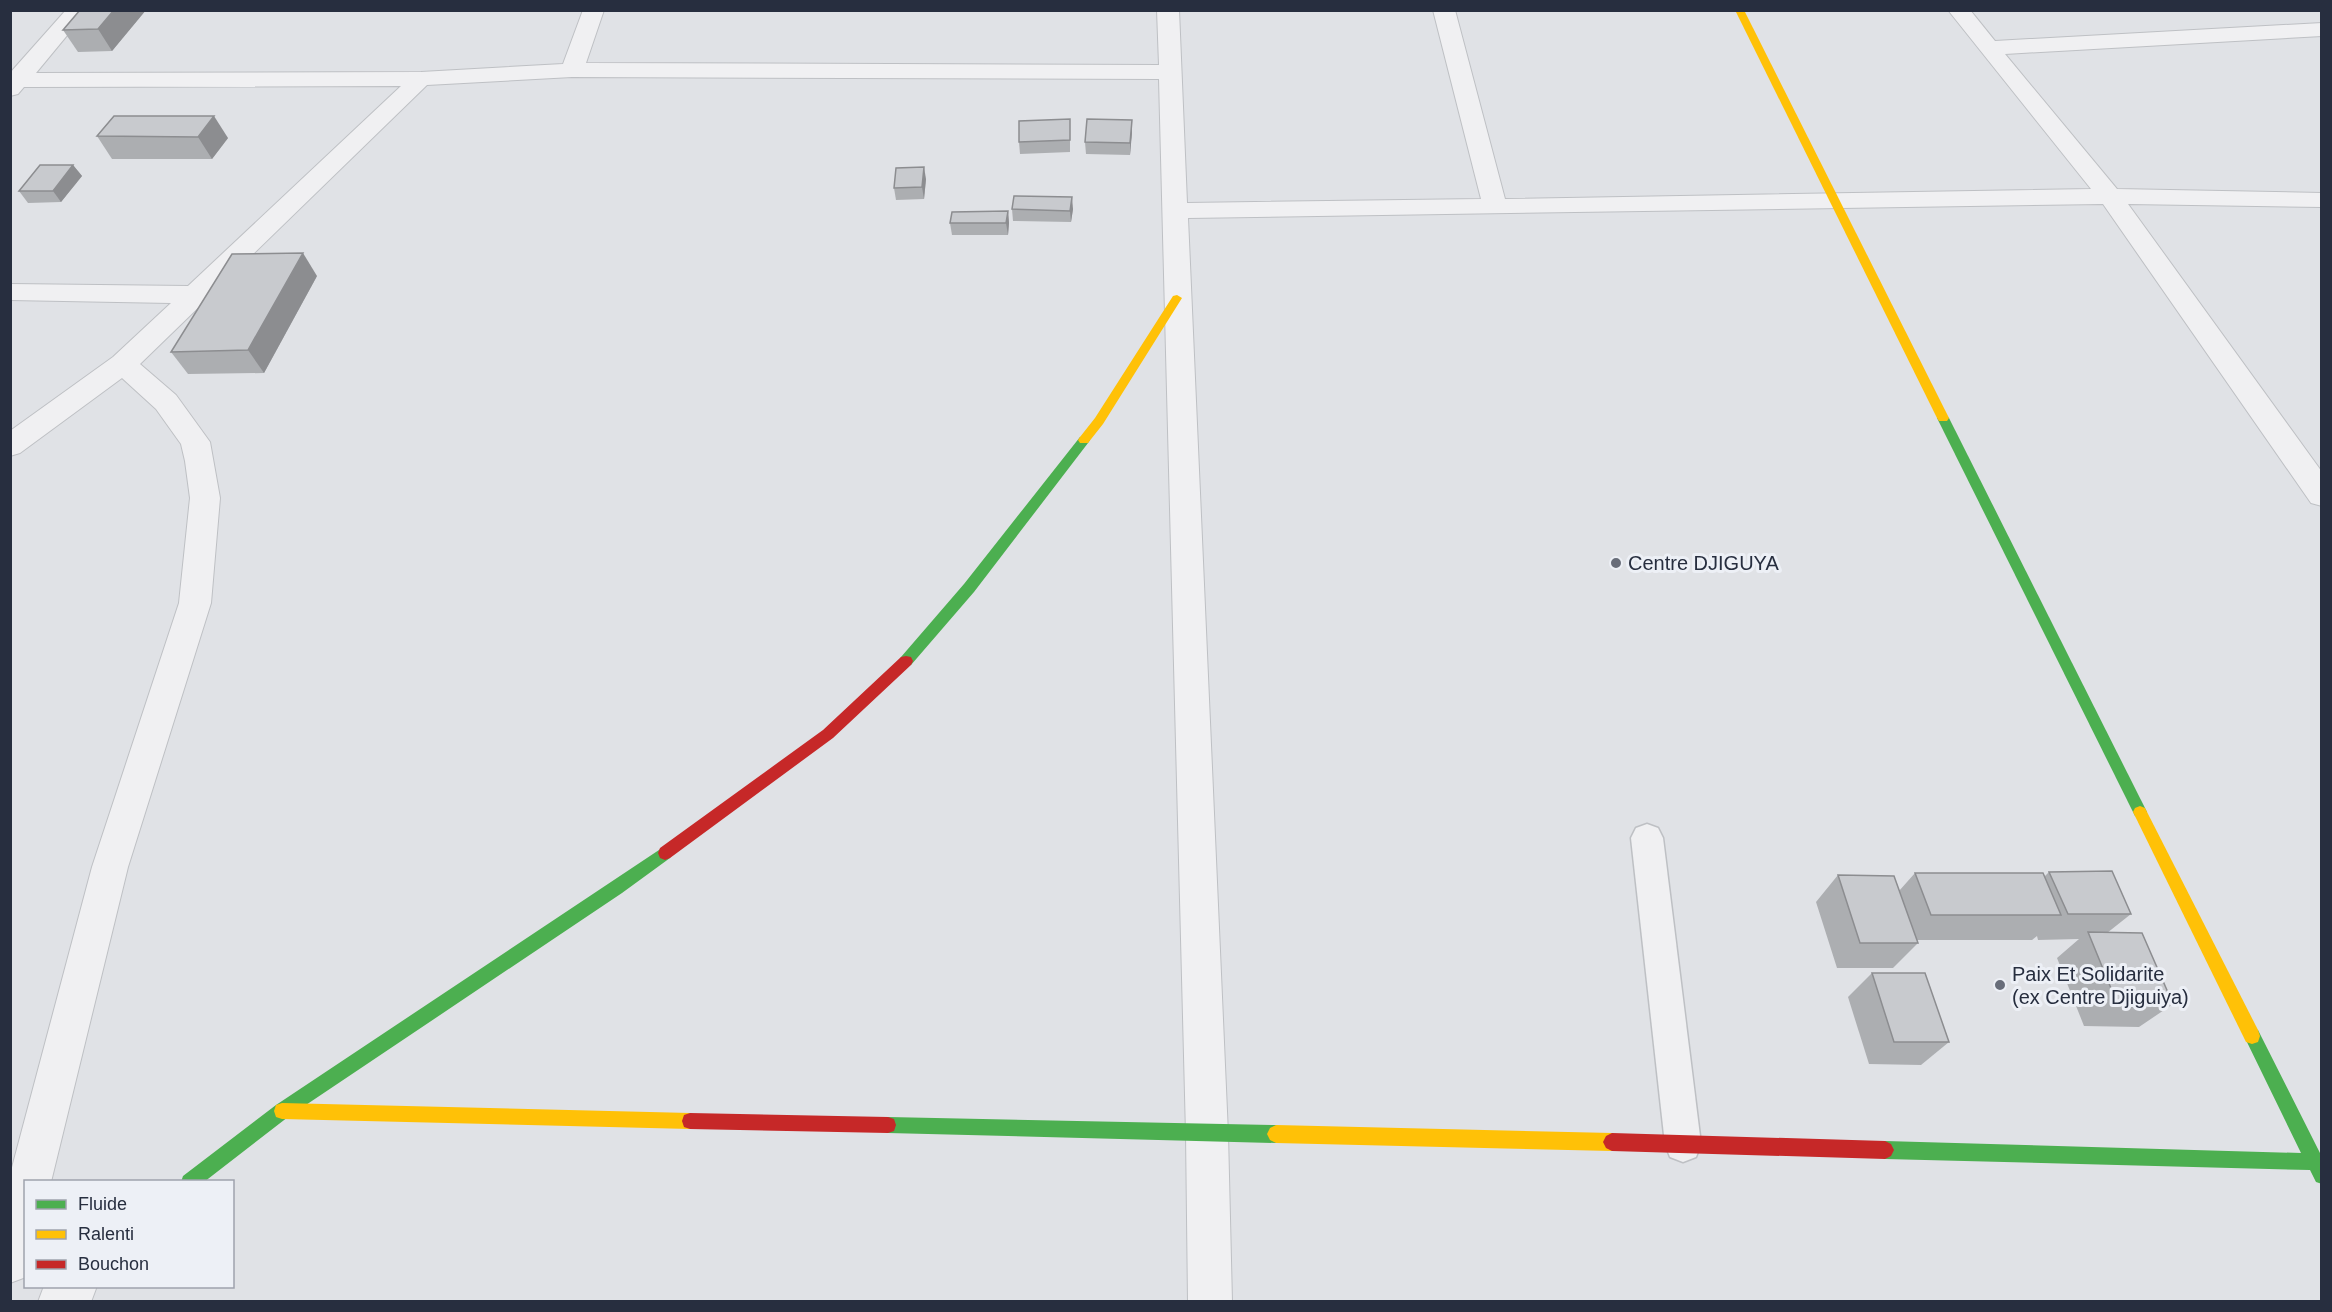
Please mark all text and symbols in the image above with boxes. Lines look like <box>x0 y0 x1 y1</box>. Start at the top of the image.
place label: Centre DJIGUYA <box>1628 552 1779 574</box>
marker: Centre DJIGUYA <box>1609 556 1623 570</box>
place label: Paix Et Solidarite (ex Centre Djiguiya) <box>2012 963 2189 1008</box>
marker: Paix Et Solidarite (ex Centre Djiguiya) <box>1993 978 2007 992</box>
legend <box>24 1180 234 1288</box>
text: Fluide <box>78 1194 127 1214</box>
text: Ralenti <box>78 1224 134 1244</box>
text: Bouchon <box>78 1254 149 1274</box>

